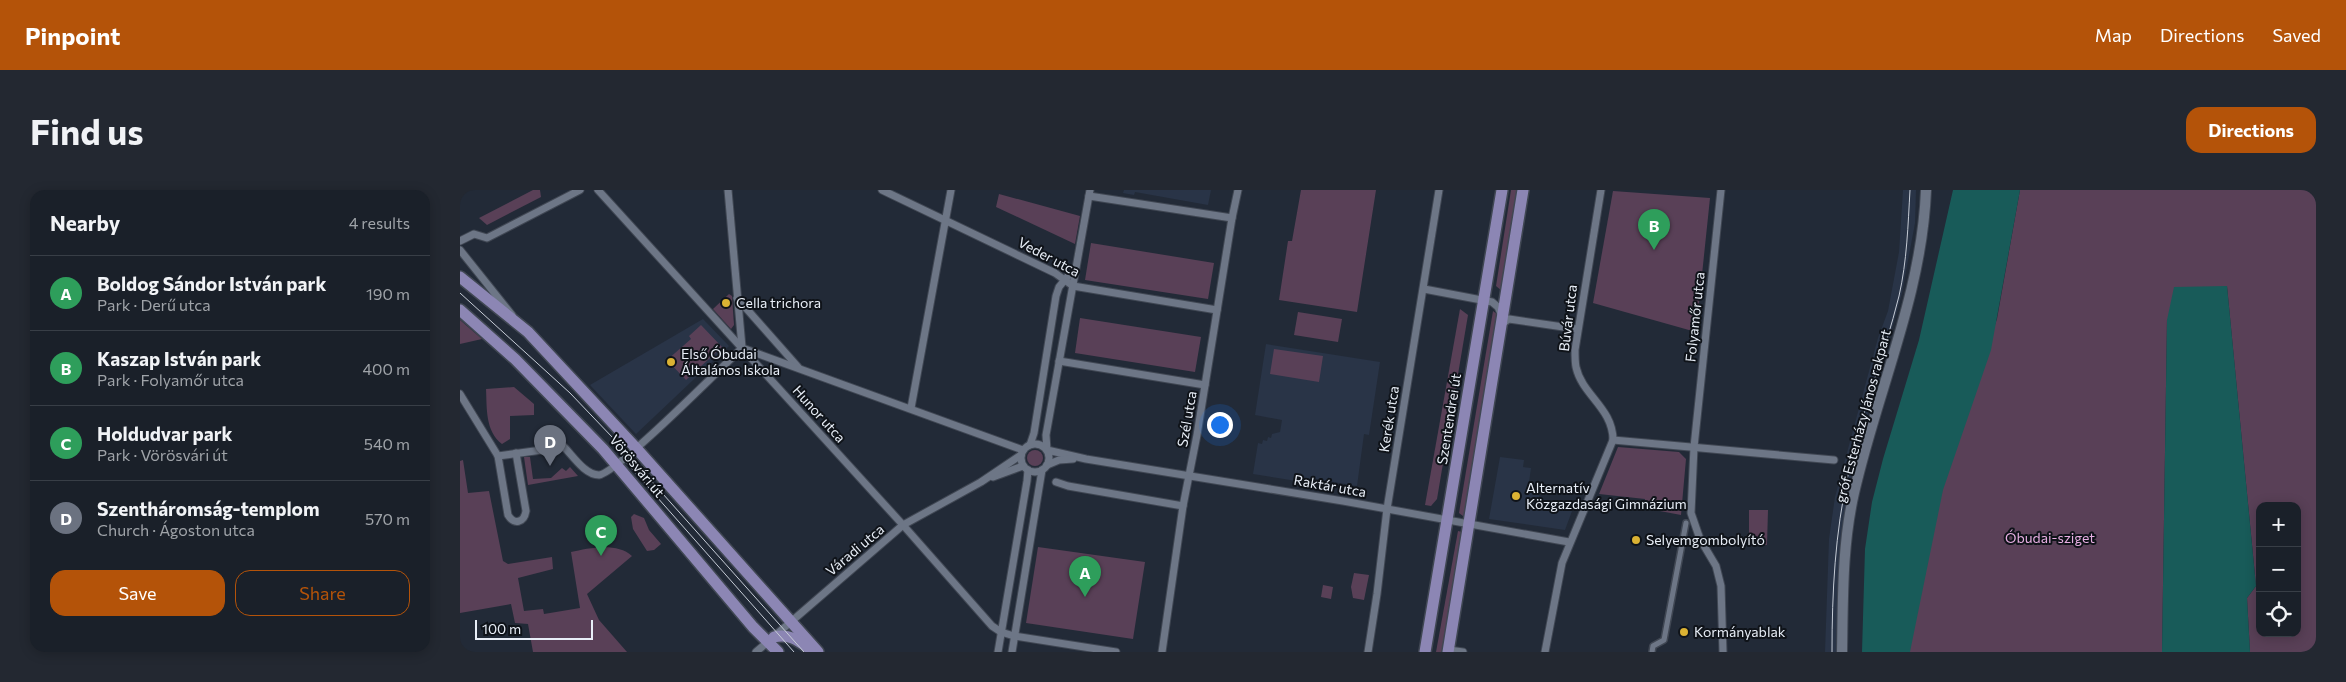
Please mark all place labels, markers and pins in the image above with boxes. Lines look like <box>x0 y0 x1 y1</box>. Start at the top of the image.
pin: B <box>1638 209 1670 250</box>
place label: Cella trichora <box>736 294 821 311</box>
marker: Cella trichora <box>720 297 732 309</box>
place label: Első Óbudai Általános Iskola <box>681 345 780 378</box>
marker: Első Óbudai Általános Iskola <box>665 356 677 368</box>
pin: D <box>534 425 566 466</box>
place label: Alternatív Közgazdasági Gimnázium <box>1526 479 1687 512</box>
marker: Alternatív Közgazdasági Gimnázium <box>1510 490 1522 502</box>
pin: C <box>585 515 617 556</box>
place label: Selyemgombolyító <box>1646 531 1765 548</box>
marker: Selyemgombolyító <box>1630 534 1642 546</box>
pin: A <box>1069 556 1101 597</box>
place label: Kormányablak <box>1694 623 1786 640</box>
marker: Kormányablak <box>1678 626 1690 638</box>

